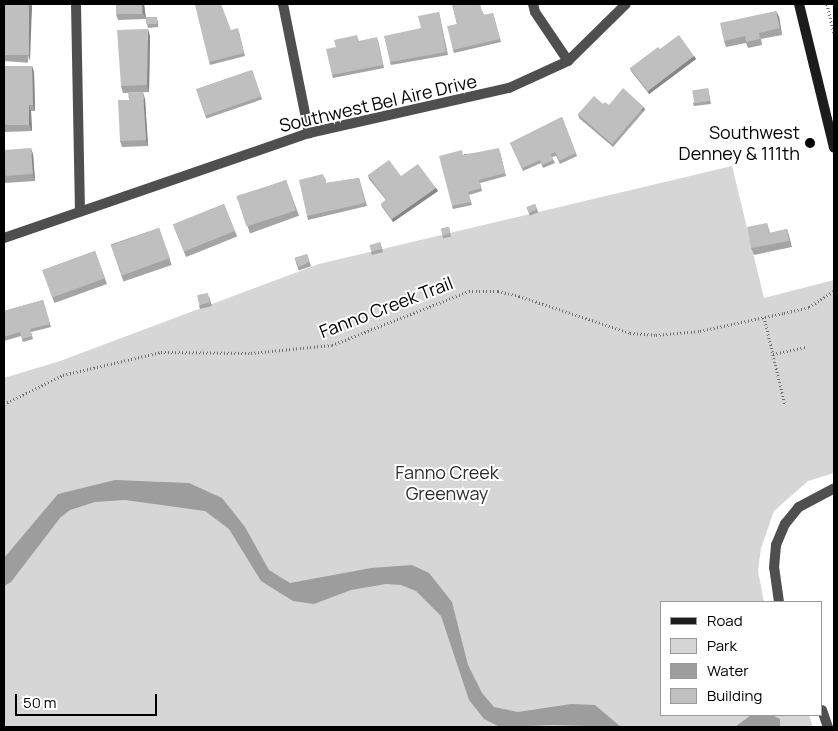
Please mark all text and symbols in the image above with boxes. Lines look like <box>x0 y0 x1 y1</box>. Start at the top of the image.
street label: Southwest Bel Aire Drive <box>277 70 479 136</box>
place label: Southwest Denney & 111th <box>679 122 800 164</box>
marker: Southwest Denney & 111th <box>804 137 816 149</box>
street label: Fanno Creek Trail <box>316 272 456 342</box>
park label: Fanno Creek Greenway <box>395 462 499 504</box>
legend <box>660 601 823 716</box>
text: Road <box>707 610 743 631</box>
text: Park <box>707 635 737 656</box>
text: Water <box>707 660 749 681</box>
scale bar <box>18 684 160 716</box>
text: Building <box>707 685 762 706</box>
text: 50 m <box>23 692 57 713</box>

